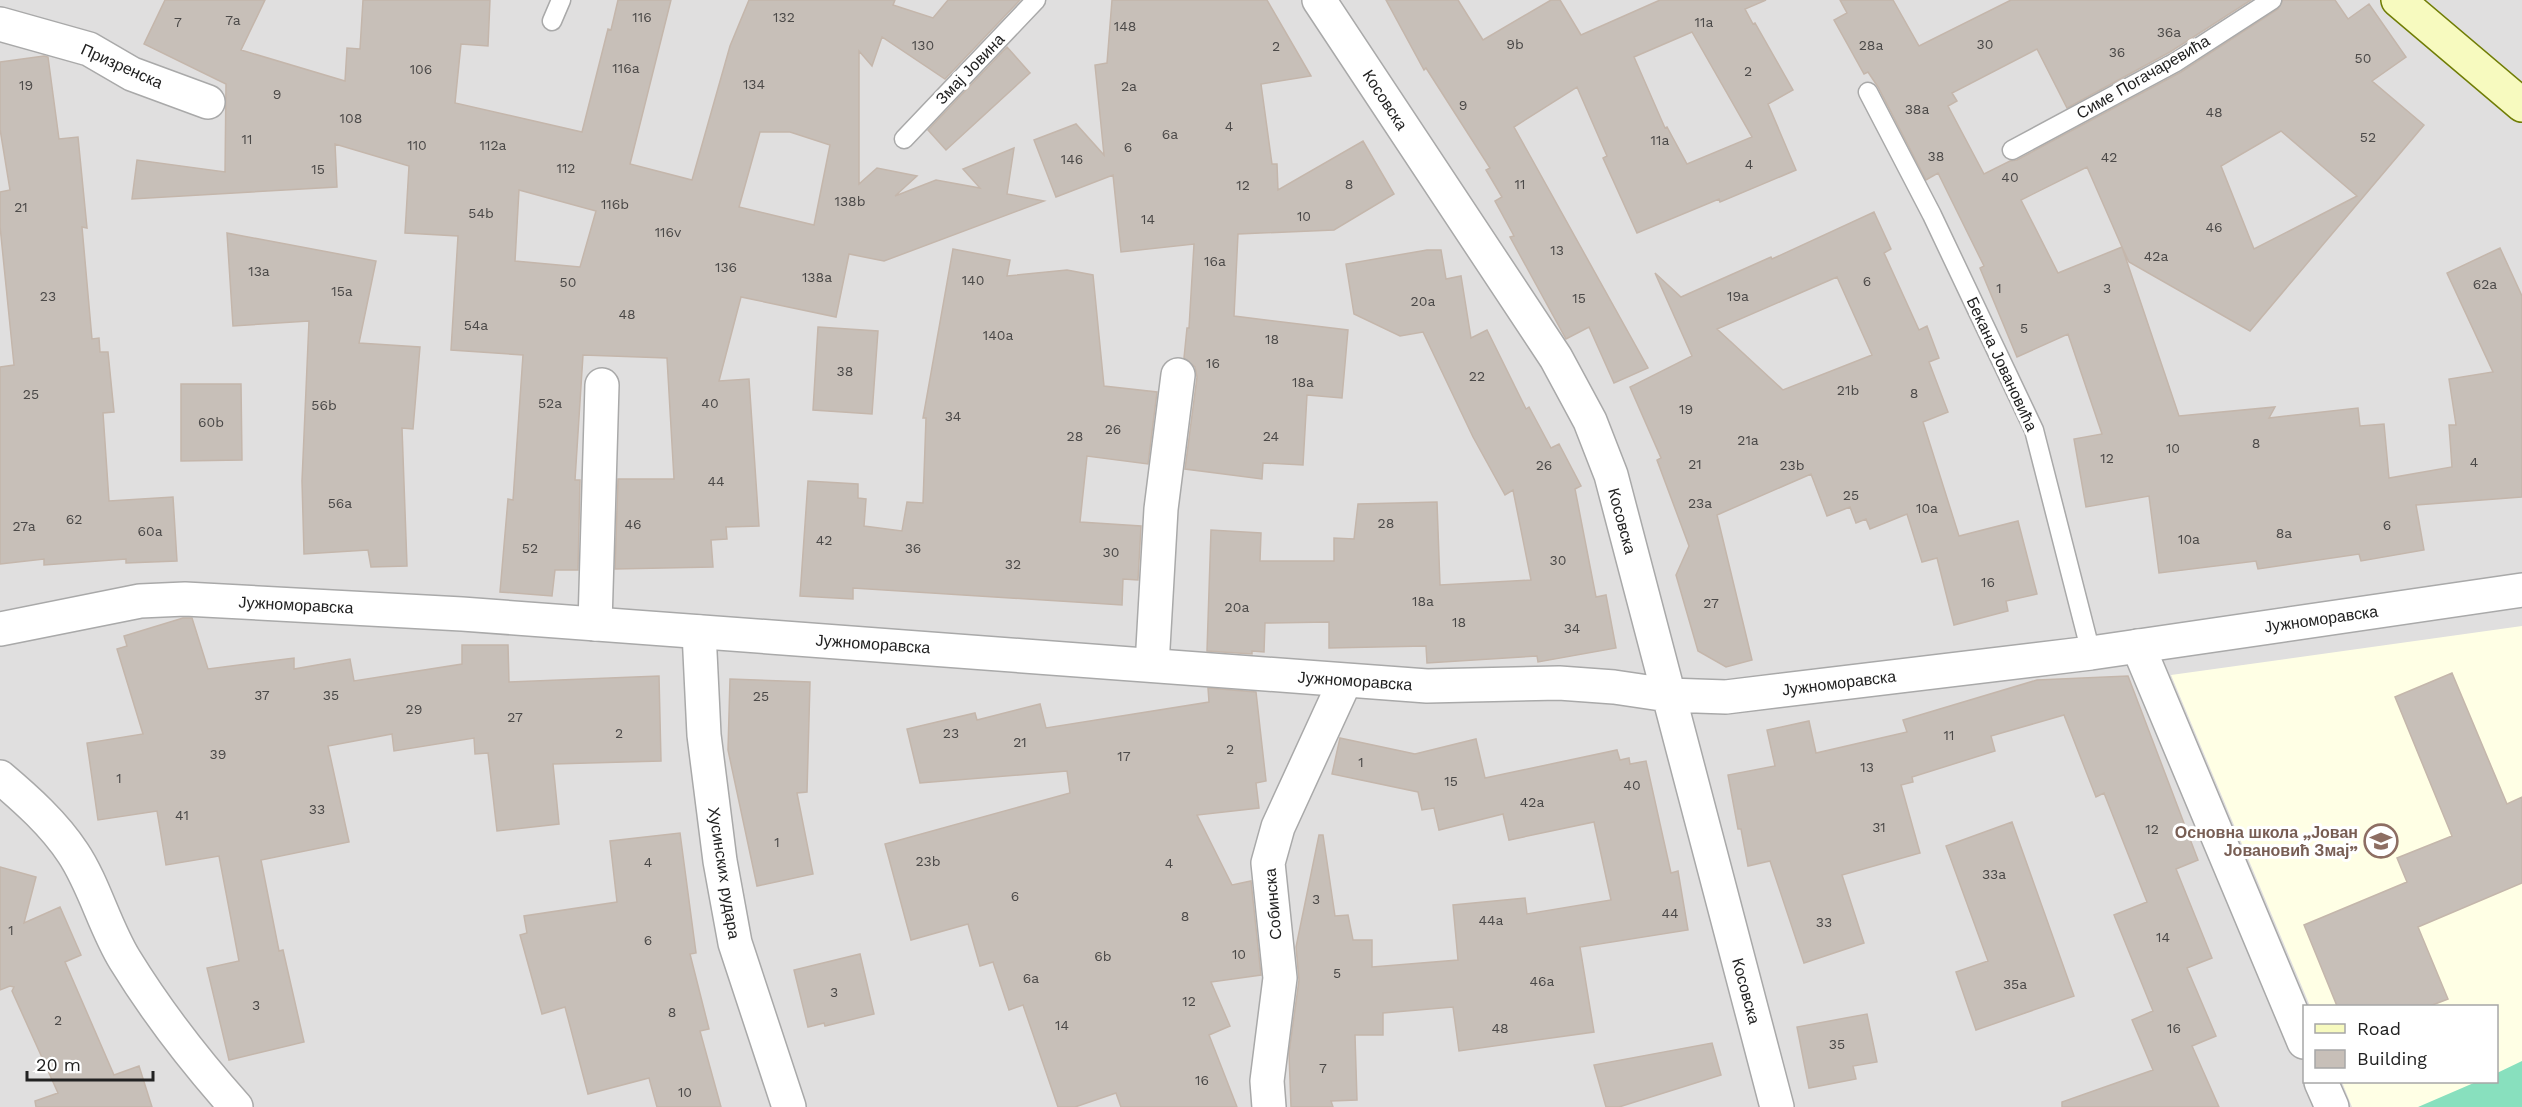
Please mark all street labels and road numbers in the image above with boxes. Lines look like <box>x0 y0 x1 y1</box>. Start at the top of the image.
street label: Змај Јовина <box>932 30 1008 108</box>
street label: Симе Погачаревића <box>2073 31 2213 123</box>
street label: Призренска <box>78 40 166 93</box>
street label: Косовска <box>1359 66 1412 134</box>
street label: Бекана Јовановића <box>1963 294 2041 434</box>
street label: Косовска <box>1604 486 1640 556</box>
street label: Јужноморавска <box>238 593 354 617</box>
street label: Јужноморавска <box>2263 602 2379 636</box>
street label: Јужноморавска <box>815 631 931 657</box>
street label: Јужноморавска <box>1781 667 1897 699</box>
street label: Јужноморавска <box>1297 668 1413 694</box>
street label: Хусинских рудара <box>704 806 744 941</box>
street label: Собинска <box>1260 867 1286 941</box>
street label: Косовска <box>1728 956 1764 1026</box>

